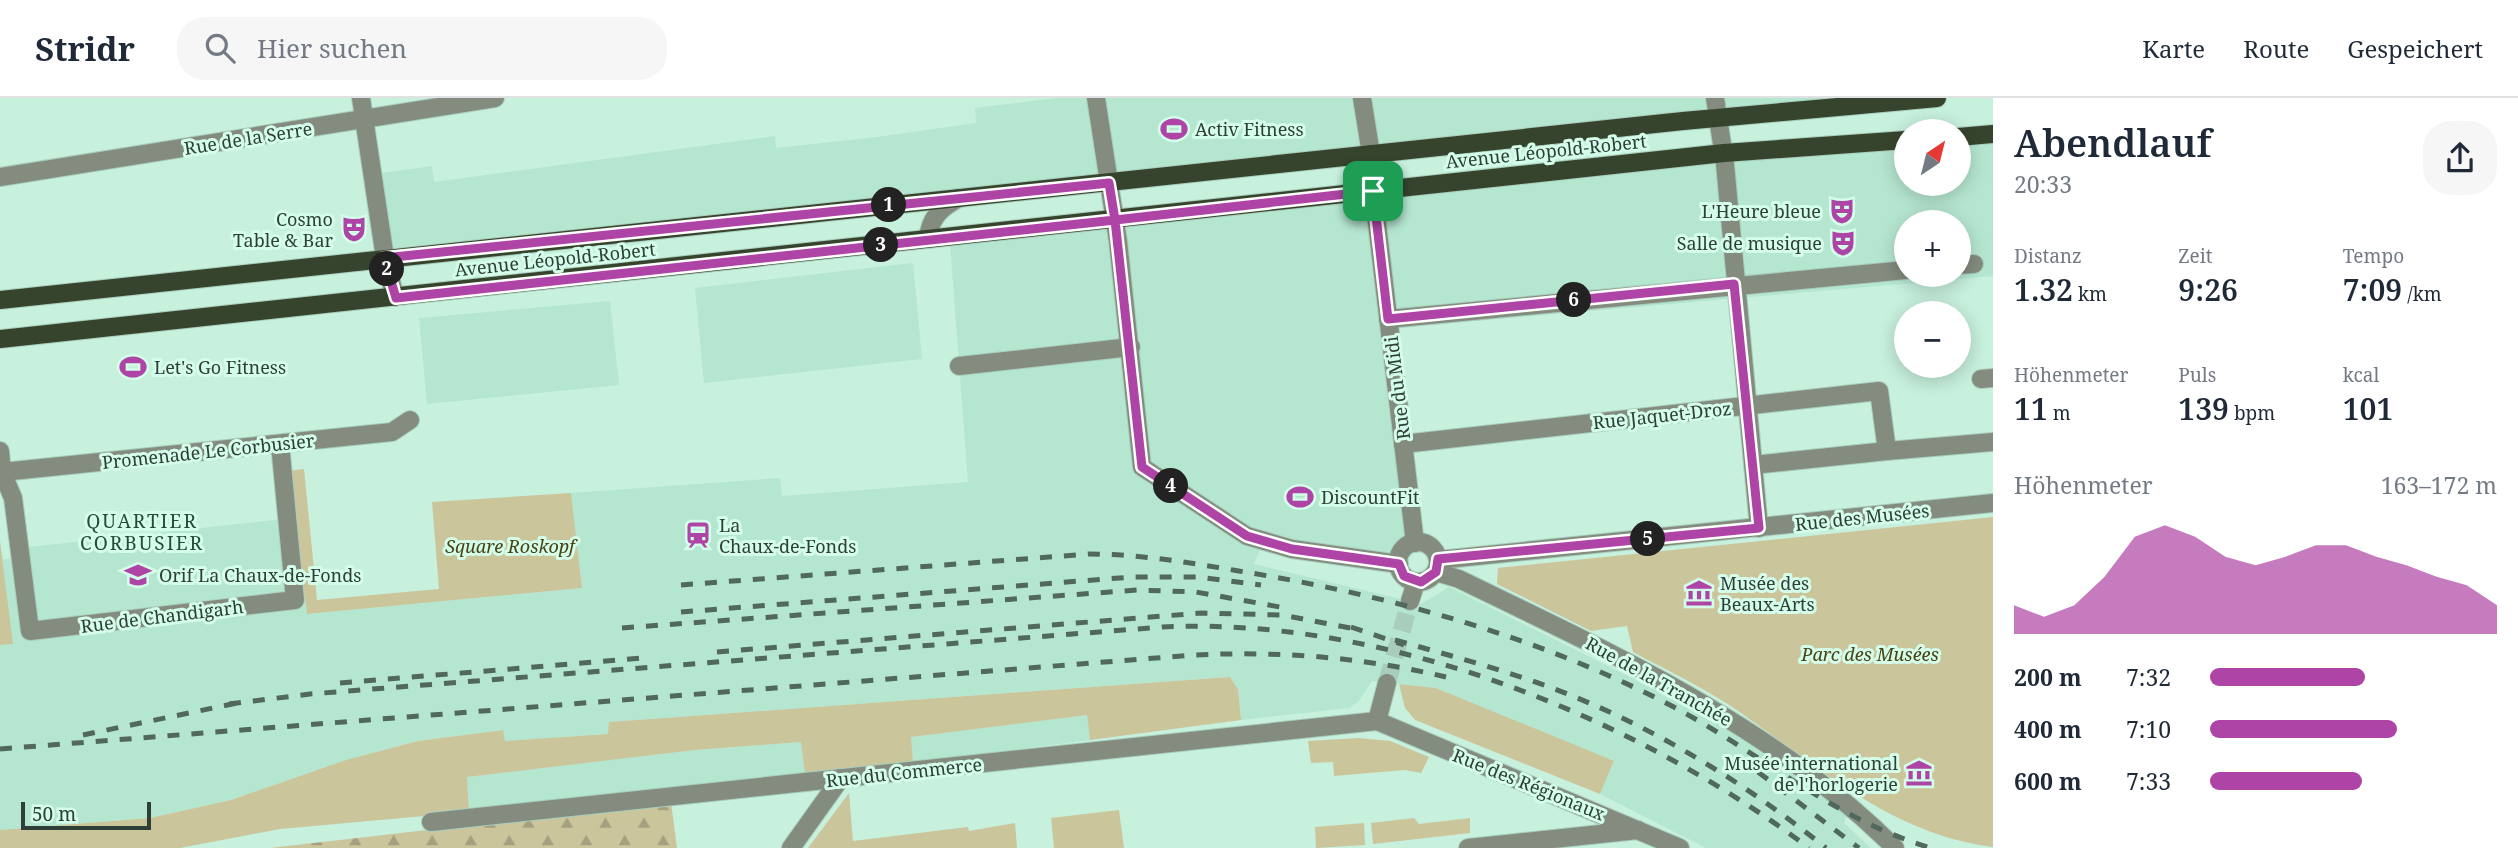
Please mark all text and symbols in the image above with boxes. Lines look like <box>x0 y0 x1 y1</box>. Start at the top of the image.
search box <box>177 17 667 80</box>
text: Stridr <box>35 26 135 71</box>
icon: search <box>201 29 239 67</box>
text: Hier suchen <box>257 30 407 66</box>
text: Karte <box>2142 32 2205 65</box>
text: Route <box>2243 32 2309 65</box>
text: Gespeichert <box>2347 32 2483 65</box>
sports icon: Activ Fitness <box>1159 114 1189 144</box>
street label: Rue de la Serre <box>182 116 314 160</box>
text: Abendlauf <box>2014 116 2211 168</box>
place label: Activ Fitness <box>1195 117 1304 141</box>
north arrow <box>1894 119 1970 196</box>
map controls <box>1894 119 1971 378</box>
button: share <box>2423 121 2497 195</box>
street label: Avenue Léopold-Robert <box>1445 129 1647 173</box>
pin <box>1343 161 1403 221</box>
text: 20:33 <box>2014 168 2072 200</box>
icon: arrive <box>1354 172 1392 210</box>
pin: 1 <box>872 188 906 222</box>
text: 1 <box>883 191 894 217</box>
theatre icon: L'Heure bleue <box>1827 196 1857 226</box>
place label: L'Heure bleue <box>1701 199 1821 223</box>
place label: Cosmo Table & Bar <box>233 207 334 252</box>
button: + <box>1894 210 1971 287</box>
theatre icon: Cosmo Table & Bar <box>339 214 369 244</box>
pin: 3 <box>864 228 898 262</box>
theatre icon: Salle de musique <box>1828 228 1858 258</box>
text: 3 <box>875 231 886 257</box>
place label: Salle de musique <box>1677 231 1822 255</box>
street label: Avenue Léopold-Robert <box>454 237 656 281</box>
text: Distanz <box>2014 243 2082 269</box>
text: Zeit <box>2178 243 2213 269</box>
text: Tempo <box>2343 243 2404 269</box>
pin: 2 <box>370 252 404 286</box>
text: 2 <box>381 255 392 281</box>
text: 1.32 <box>2014 269 2073 310</box>
text: 9:26 <box>2178 269 2238 310</box>
text: 7:09 <box>2343 269 2402 310</box>
text: km <box>2073 281 2107 307</box>
text: /km <box>2402 281 2442 307</box>
pin: 6 <box>1556 282 1592 318</box>
text: 6 <box>1568 286 1579 312</box>
button: − <box>1894 301 1971 378</box>
street label: Rue du Midi <box>1379 335 1415 441</box>
sports icon: Let's Go Fitness <box>118 352 148 382</box>
place label: Let's Go Fitness <box>154 355 286 379</box>
text: Höhenmeter <box>2014 362 2128 388</box>
text: Puls <box>2178 362 2216 388</box>
text: kcal <box>2343 362 2379 388</box>
text: 11 <box>2014 388 2048 429</box>
text: 139 <box>2178 388 2229 429</box>
text: 101 <box>2343 388 2393 429</box>
street label: Rue Jaquet-Droz <box>1591 396 1733 434</box>
text: m <box>2048 400 2071 426</box>
text: bpm <box>2229 400 2275 426</box>
street label: Promenade Le Corbusier <box>101 428 316 474</box>
pin: 4 <box>1154 468 1188 504</box>
text: Höhenmeter <box>2014 469 2153 501</box>
text: 163–172 m <box>2381 469 2497 501</box>
text: 4 <box>1165 472 1176 498</box>
sports icon: DiscountFit <box>1285 482 1315 512</box>
place label: DiscountFit <box>1321 485 1419 509</box>
street label: Rue des Musées <box>1794 498 1930 536</box>
district label: QUARTIER CORBUSIER <box>80 508 204 556</box>
place label: La Chaux-de-Fonds <box>719 513 856 558</box>
station icon: La Chaux-de-Fonds <box>683 520 713 550</box>
pin: 5 <box>1630 522 1666 556</box>
text: 5 <box>1642 525 1653 551</box>
park label: Square Roskopf <box>445 534 578 558</box>
school or university icon: Orif La Chaux-de-Fonds <box>123 560 153 590</box>
place label: Orif La Chaux-de-Fonds <box>159 563 361 587</box>
place label: Musée des Beaux-Arts <box>1720 571 1815 616</box>
museum icon: Musée des Beaux-Arts <box>1684 578 1714 608</box>
street label: Rue de Chandigarh <box>79 594 245 638</box>
street label: Rue de la Tranchée <box>1582 631 1736 731</box>
park label: Parc des Musées <box>1800 642 1939 666</box>
text: 200 m <box>2014 661 2082 693</box>
text: 7:32 <box>2126 661 2171 693</box>
text: 400 m <box>2014 713 2082 745</box>
text: 7:10 <box>2126 713 2171 745</box>
street label: Rue des Régionaux <box>1449 743 1609 826</box>
place label: Musée international de l'horlogerie <box>1724 751 1898 796</box>
street label: Rue du Commerce <box>825 752 983 792</box>
museum icon: Musée international de l'horlogerie <box>1904 758 1934 788</box>
text: 600 m <box>2014 765 2082 797</box>
text: 7:33 <box>2126 765 2171 797</box>
scale bar <box>21 799 150 831</box>
text: 50 m <box>32 801 76 827</box>

